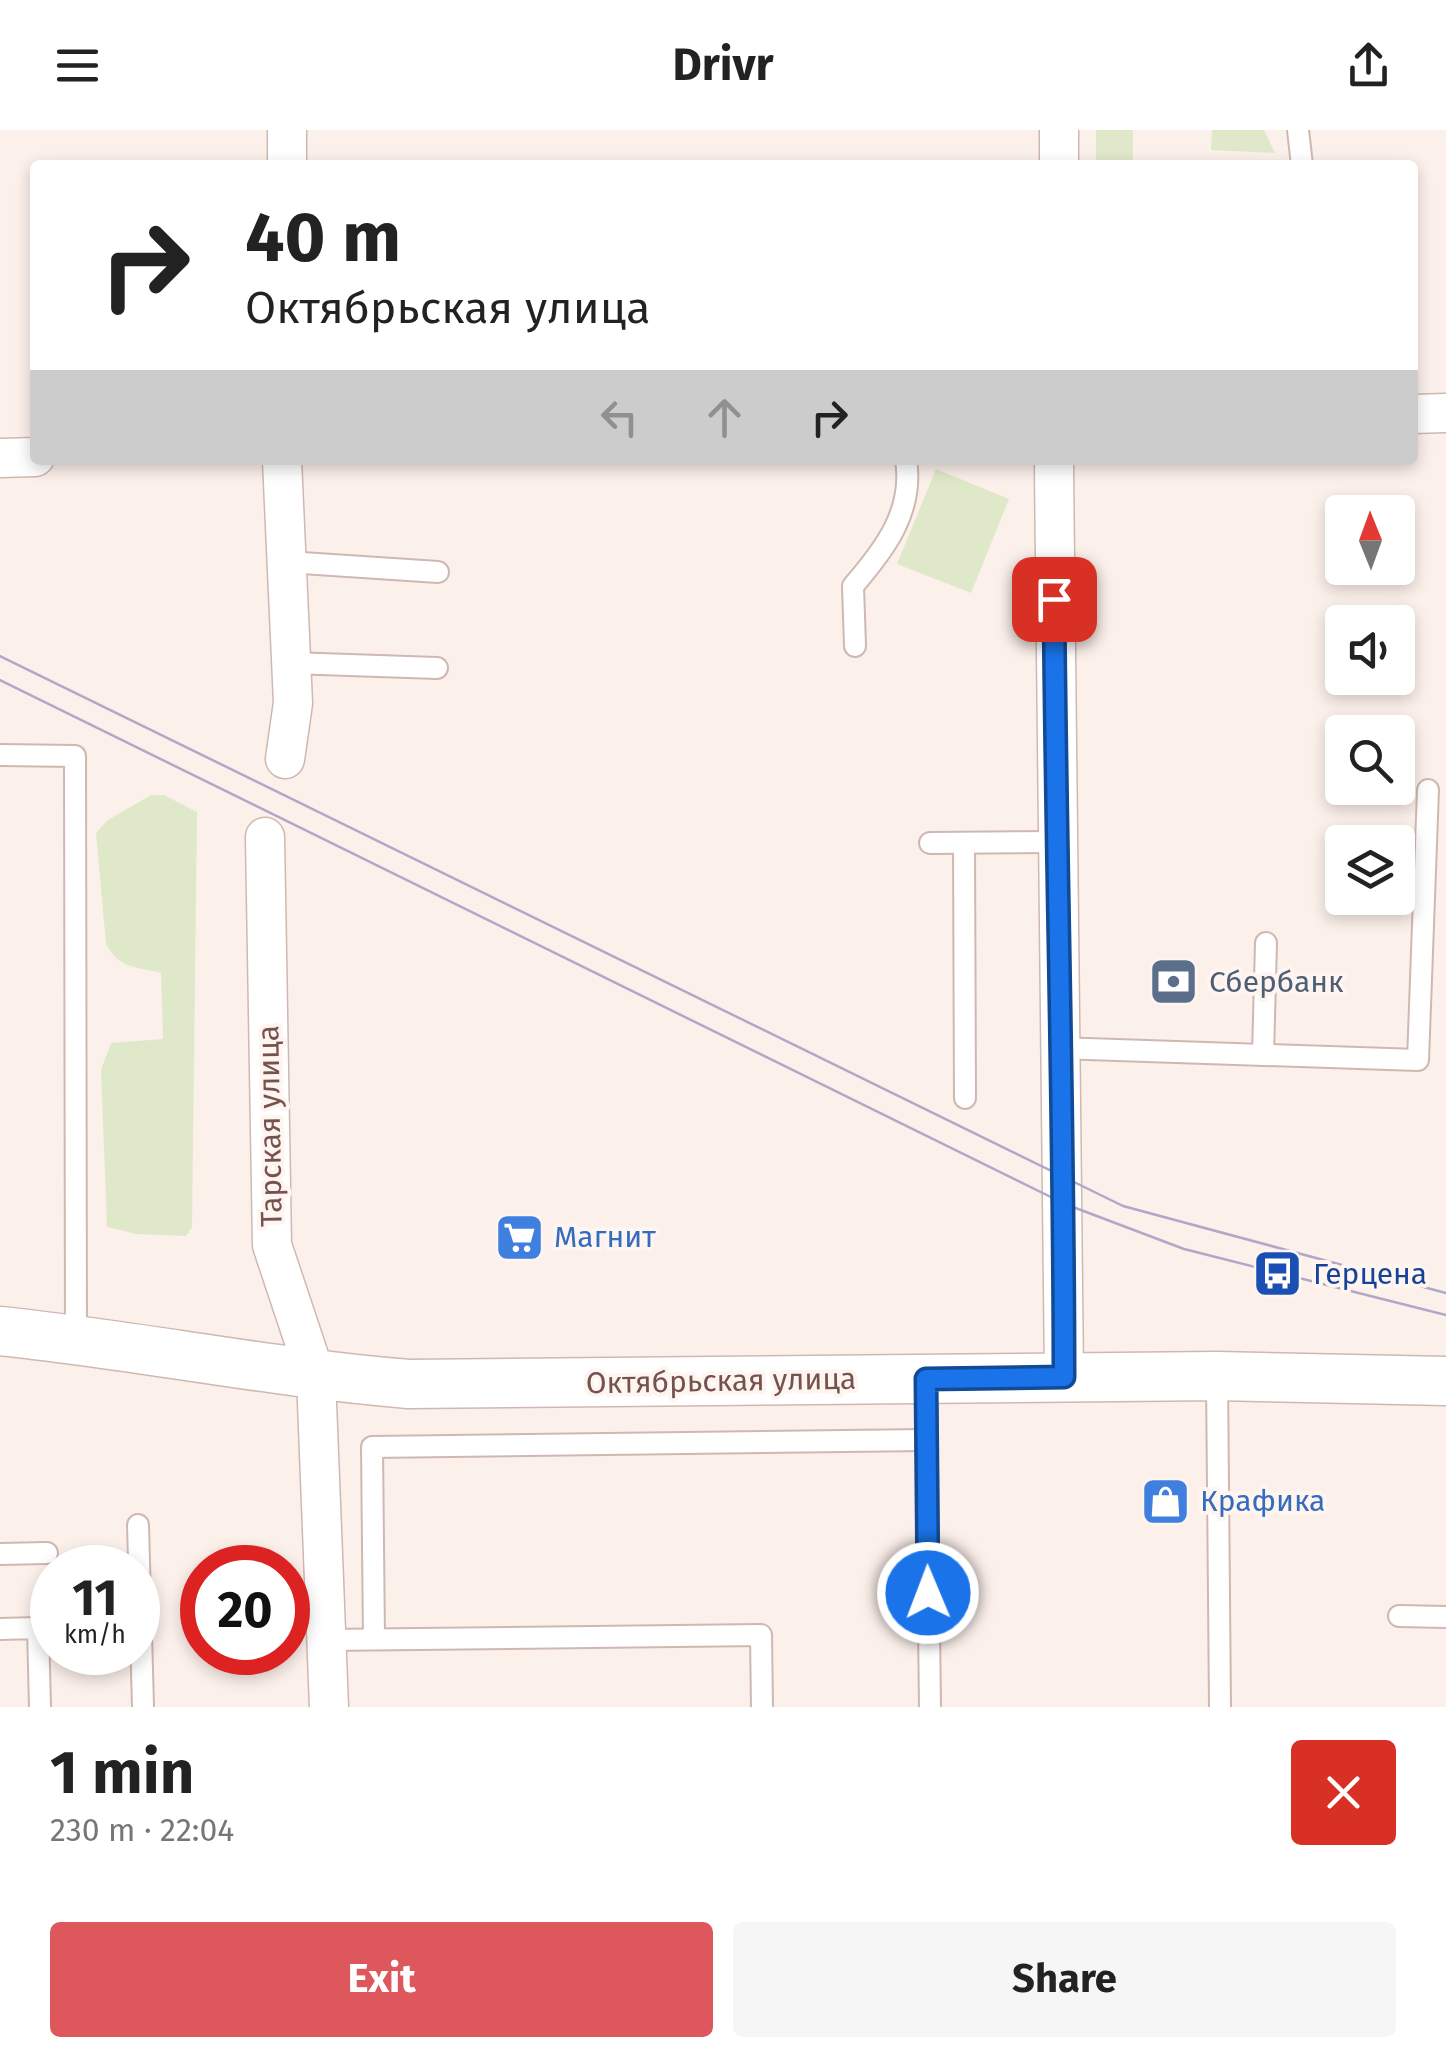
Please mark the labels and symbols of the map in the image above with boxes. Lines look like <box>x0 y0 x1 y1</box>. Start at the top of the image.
north arrow <box>1325 495 1415 585</box>
pin <box>1012 557 1097 642</box>
bank icon: Сбербанк <box>1148 956 1200 1008</box>
place label: Сбербанк <box>1209 964 1344 1000</box>
street label: Тарская улица <box>250 1025 290 1227</box>
supermarket icon: Магнит <box>493 1211 545 1263</box>
place label: Магнит <box>554 1219 656 1255</box>
bus stop icon: Герцена <box>1252 1248 1304 1300</box>
place label: Герцена <box>1313 1256 1427 1292</box>
street label: Октябрьская улица <box>586 1361 856 1401</box>
shop icon: Крафика <box>1139 1475 1191 1527</box>
place label: Крафика <box>1200 1483 1325 1519</box>
position arrow <box>876 1541 980 1645</box>
speed limit sign: 20 <box>180 1545 310 1675</box>

